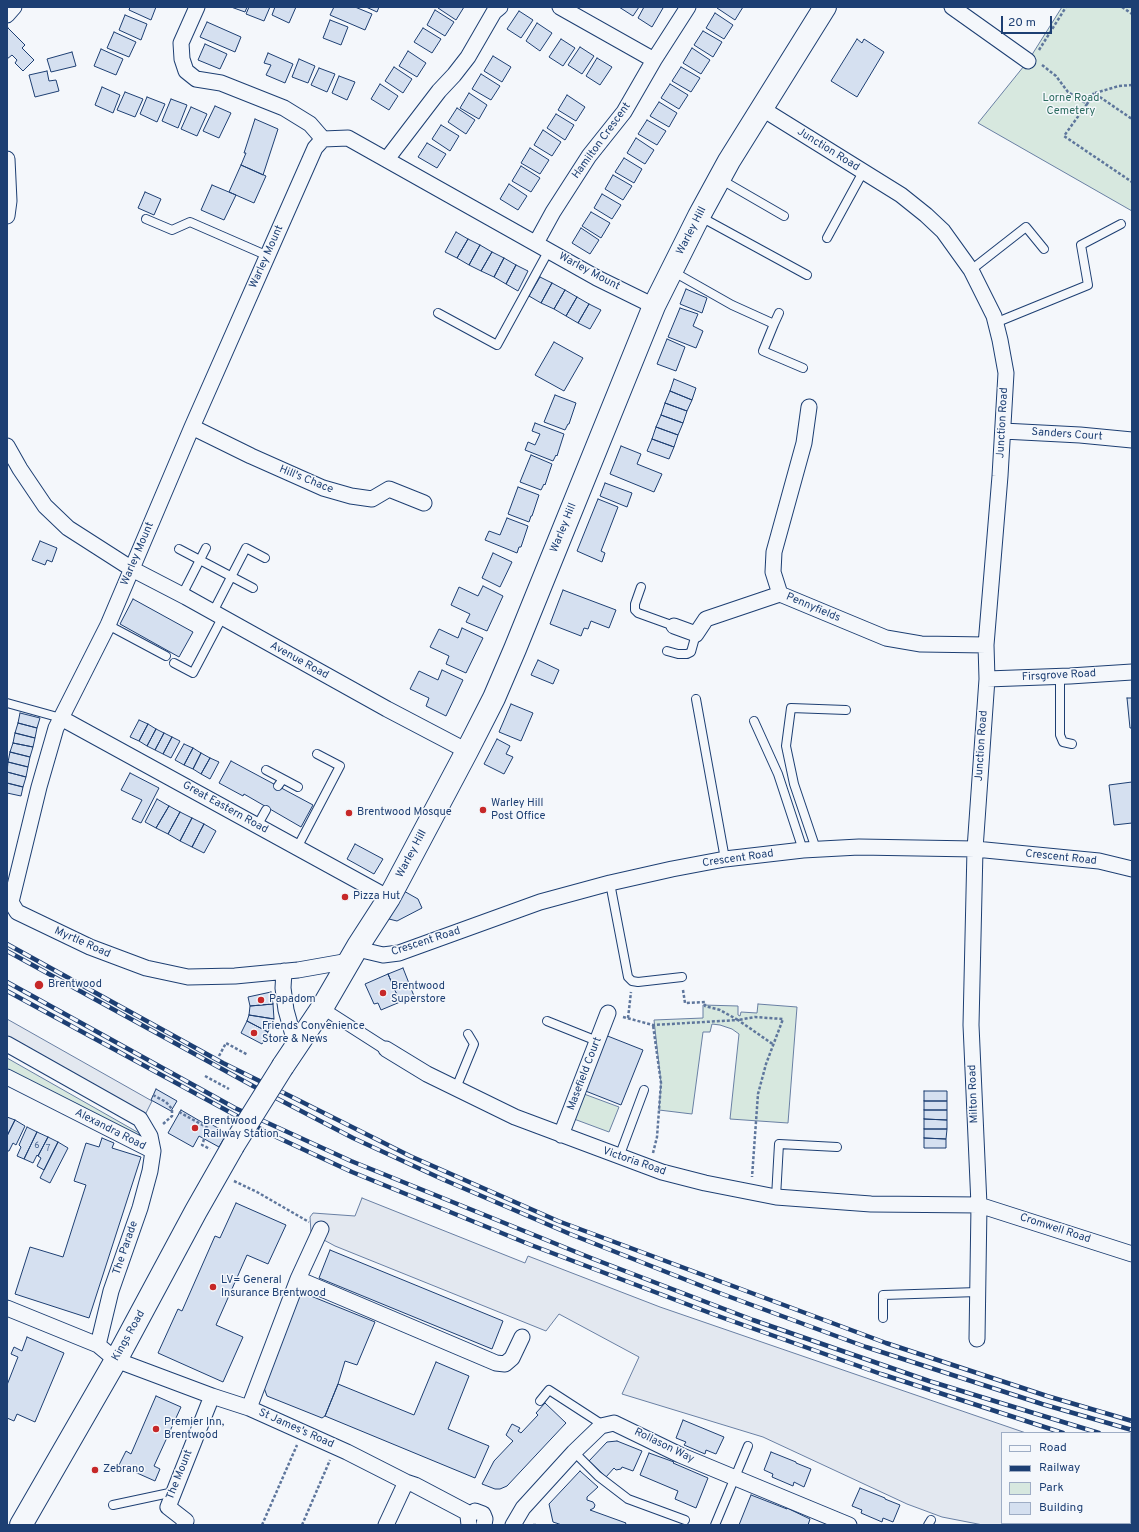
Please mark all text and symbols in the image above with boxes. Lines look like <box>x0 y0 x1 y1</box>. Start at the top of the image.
scale bar <box>1003 8 1054 34</box>
text: 20 m <box>1008 15 1036 31</box>
park label: Lorne Road Cemetery <box>1043 92 1099 118</box>
street label: Hamilton Crescent <box>570 100 634 182</box>
street label: Junction Road <box>794 126 862 174</box>
street label: Warley Hill <box>674 205 710 257</box>
street label: Warley Mount <box>247 223 287 291</box>
street label: Warley Mount <box>556 250 622 294</box>
street label: Junction Road <box>995 387 1011 459</box>
street label: Sanders Court <box>1031 426 1103 444</box>
street label: Hill's Chace <box>277 463 335 497</box>
street label: Warley Hill <box>548 501 580 555</box>
street label: Warley Mount <box>119 520 157 588</box>
street label: Pennyfields <box>784 591 842 625</box>
street label: Avenue Road <box>267 640 331 682</box>
street label: Firsgrove Road <box>1022 667 1096 685</box>
street label: Junction Road <box>973 710 991 782</box>
street label: Great Eastern Road <box>180 779 270 837</box>
place label: Warley Hill Post Office <box>491 797 546 823</box>
marker: Warley Hill Post Office <box>478 805 488 815</box>
place label: Brentwood Mosque <box>357 806 452 820</box>
marker: Brentwood Mosque <box>344 808 354 818</box>
street label: Warley Hill <box>394 828 430 880</box>
street label: Crescent Road <box>702 847 774 871</box>
street label: Crescent Road <box>1025 848 1097 868</box>
place label: Pizza Hut <box>353 890 400 904</box>
marker: Pizza Hut <box>340 892 350 902</box>
street label: Myrtle Road <box>52 925 112 961</box>
street label: Crescent Road <box>390 925 462 959</box>
place label: Brentwood <box>48 978 102 992</box>
marker: Brentwood <box>33 979 45 991</box>
place label: Brentwood Superstore <box>391 980 446 1006</box>
marker: Brentwood Superstore <box>378 988 388 998</box>
place label: Papadom <box>269 993 316 1007</box>
marker: Papadom <box>256 995 266 1005</box>
place label: Friends Convenience Store & News <box>262 1020 365 1046</box>
marker: Friends Convenience Store & News <box>249 1028 259 1038</box>
street label: Masefield Court <box>565 1036 605 1112</box>
street label: Milton Road <box>966 1064 982 1124</box>
street label: Alexandra Road <box>72 1106 148 1154</box>
place label: Brentwood Railway Station <box>203 1115 279 1141</box>
marker: Brentwood Railway Station <box>190 1123 200 1133</box>
house number: 6 <box>34 1141 40 1151</box>
house number: 7 <box>46 1144 50 1154</box>
street label: Victoria Road <box>600 1145 668 1179</box>
street label: Cromwell Road <box>1018 1211 1092 1247</box>
street label: The Parade <box>111 1219 141 1277</box>
place label: LV= General Insurance Brentwood <box>221 1274 326 1300</box>
marker: LV= General Insurance Brentwood <box>208 1282 218 1292</box>
street label: Kings Road <box>110 1308 148 1364</box>
street label: St James's Road <box>256 1406 336 1452</box>
place label: Premier Inn, Brentwood <box>164 1416 224 1442</box>
marker: Premier Inn, Brentwood <box>151 1424 161 1434</box>
street label: Rollason Way <box>632 1426 696 1466</box>
legend <box>1001 1432 1131 1524</box>
text: Road <box>1039 1440 1067 1456</box>
street label: The Mount <box>164 1448 196 1502</box>
text: Railway <box>1039 1460 1080 1476</box>
place label: Zebrano <box>103 1463 144 1477</box>
marker: Zebrano <box>90 1465 100 1475</box>
text: Park <box>1039 1480 1064 1496</box>
text: Building <box>1039 1500 1083 1516</box>

